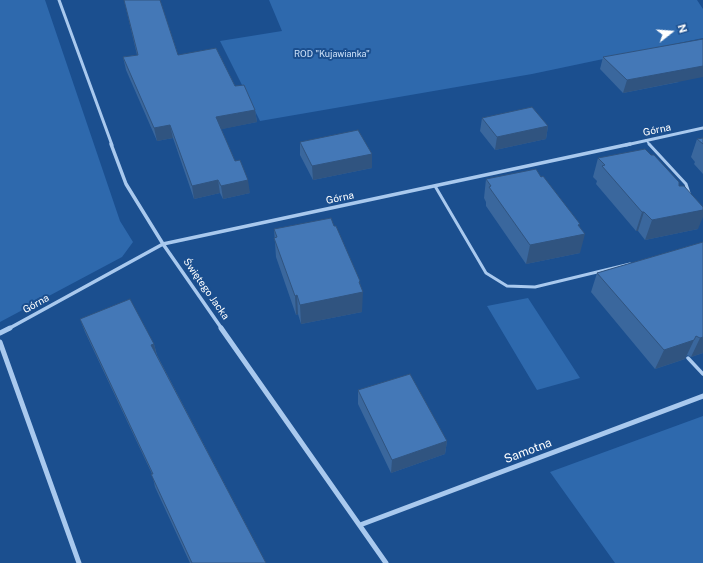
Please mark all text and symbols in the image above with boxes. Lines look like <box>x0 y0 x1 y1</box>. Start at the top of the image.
north arrow <box>651 12 691 52</box>
text: N <box>675 23 689 34</box>
park label: ROD "Kujawianka" <box>294 49 370 59</box>
street label: Górna <box>642 121 672 139</box>
street label: Górna <box>325 189 355 207</box>
street label: Świętego Jacka <box>180 256 232 322</box>
street label: Górna <box>21 292 51 316</box>
street label: Samotna <box>502 435 554 467</box>

